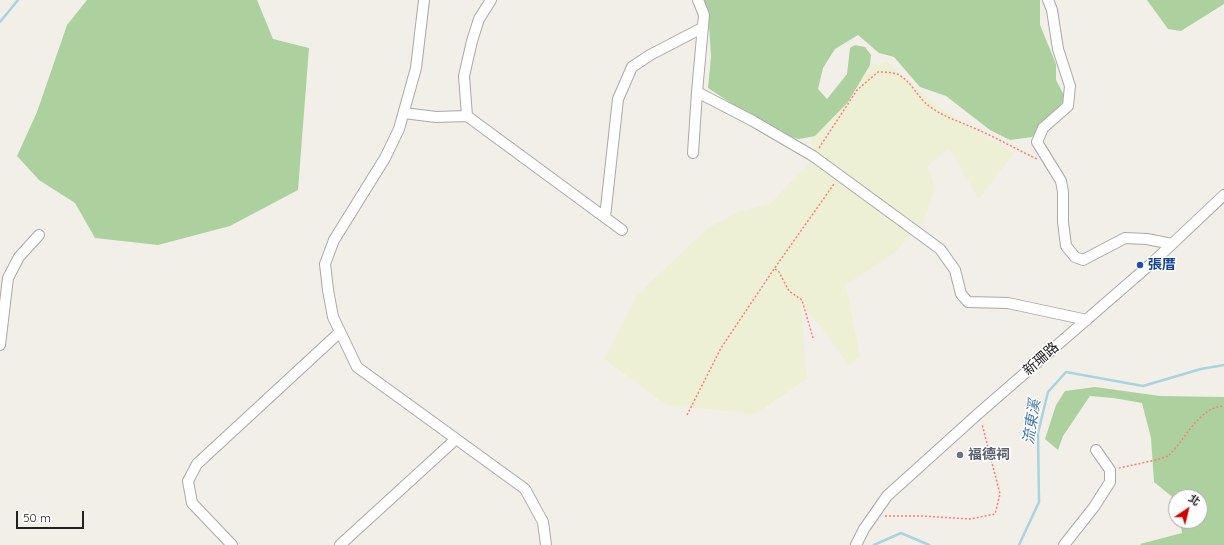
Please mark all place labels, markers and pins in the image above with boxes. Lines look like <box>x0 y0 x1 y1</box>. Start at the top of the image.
place label: 張厝 <box>1148 257 1176 273</box>
marker: 張厝 <box>1135 260 1145 270</box>
place label: 福德祠 <box>968 447 1010 463</box>
marker: 福德祠 <box>955 450 965 460</box>

